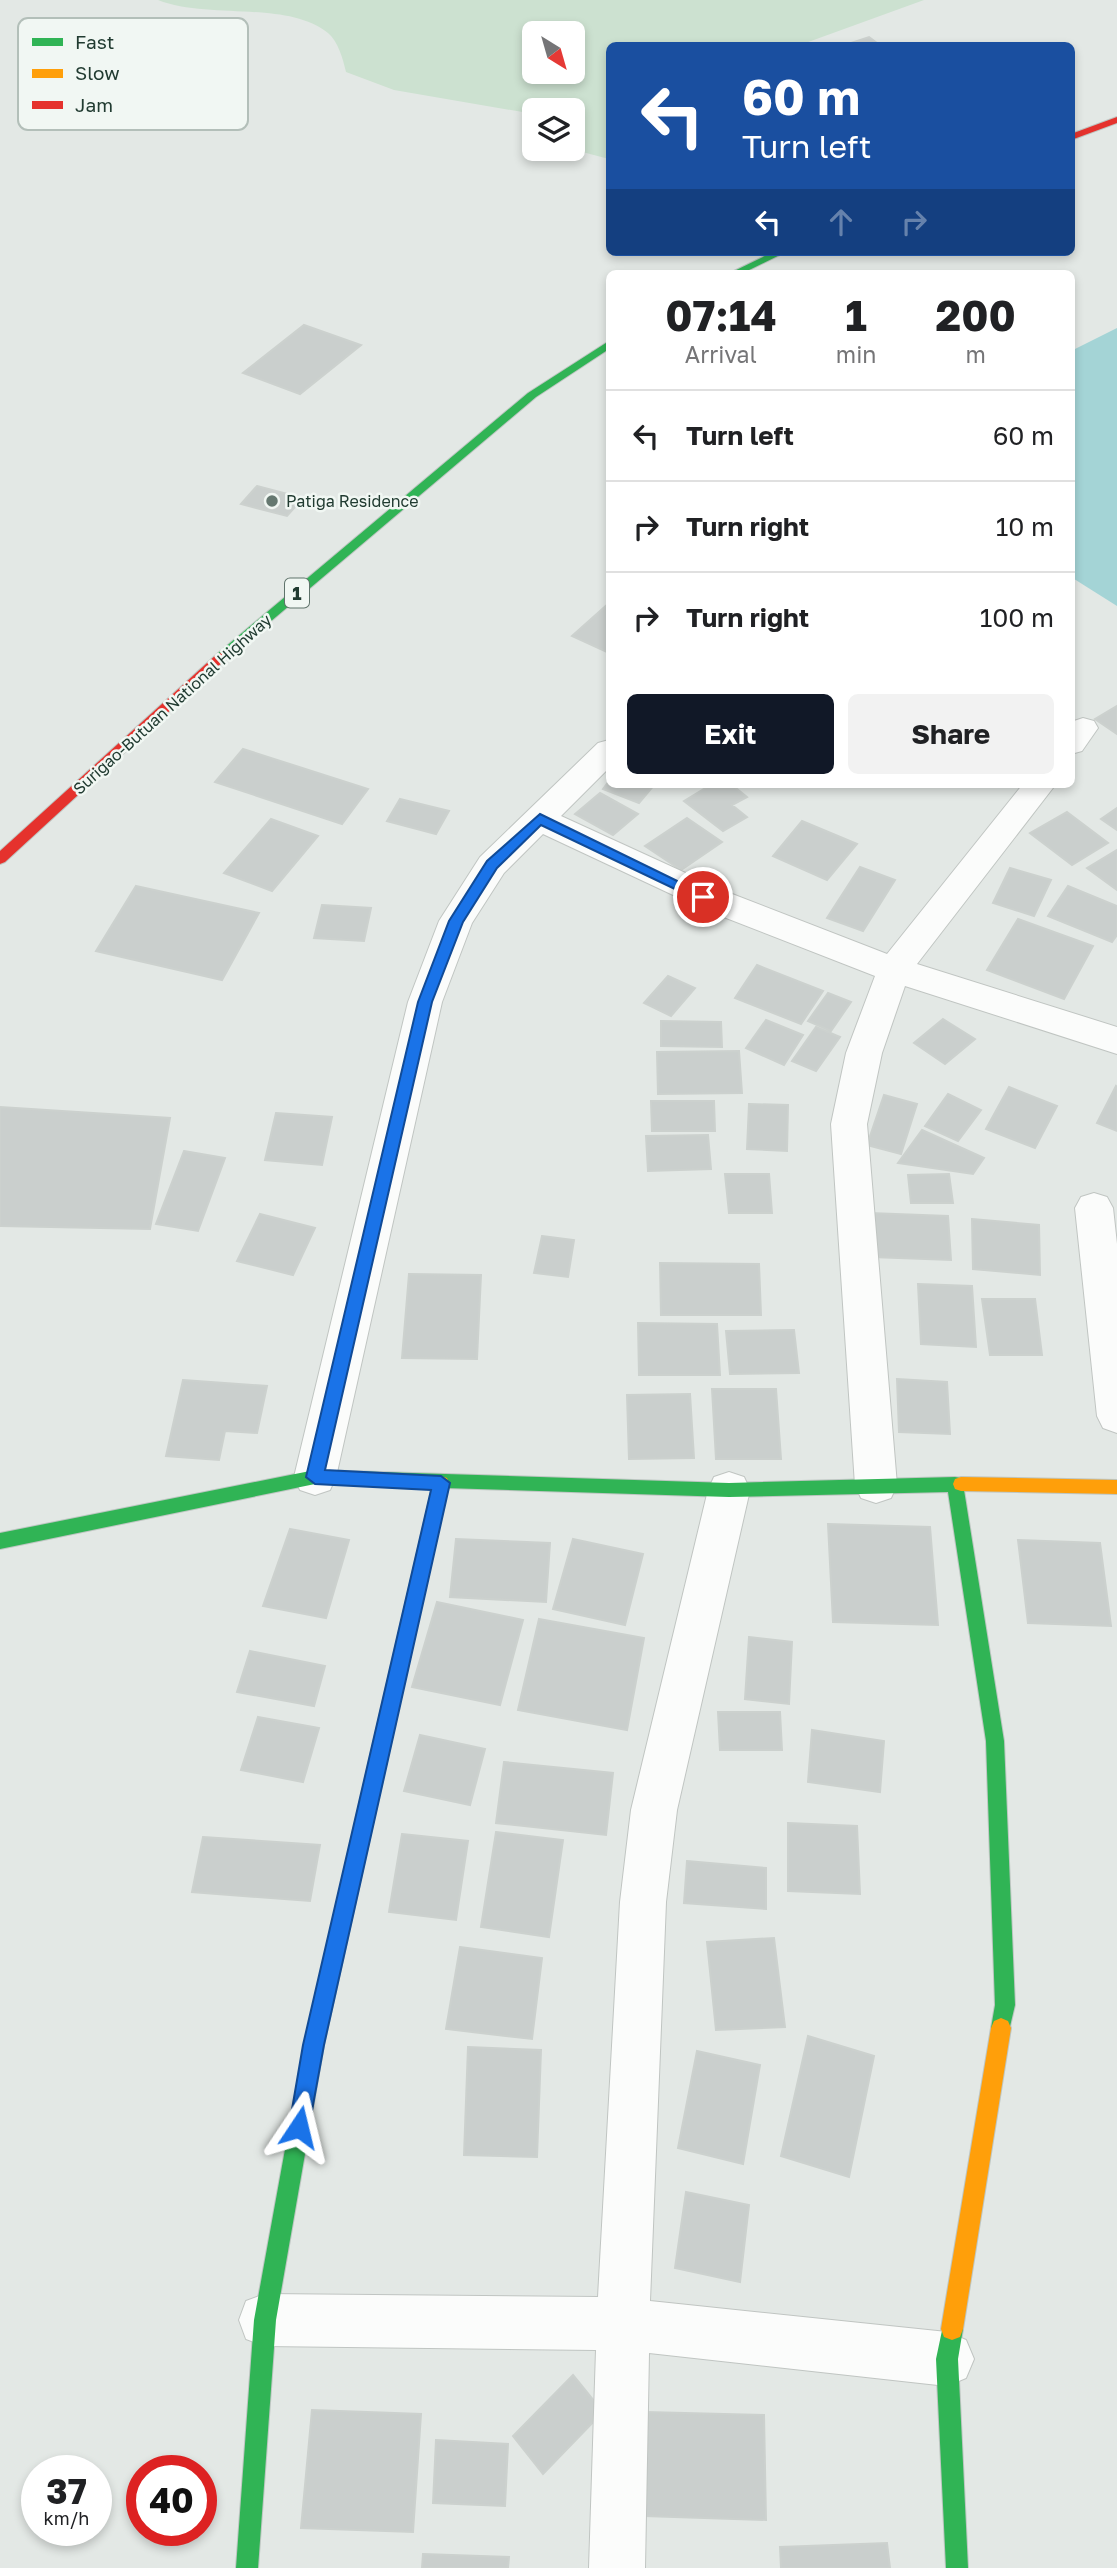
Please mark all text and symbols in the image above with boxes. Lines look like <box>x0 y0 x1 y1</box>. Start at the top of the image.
legend <box>18 18 248 130</box>
north arrow <box>522 21 584 84</box>
map controls <box>522 21 585 161</box>
text: Fast <box>75 30 114 53</box>
text: Slow <box>75 61 120 84</box>
text: 60 m <box>742 67 860 126</box>
icon: left <box>627 70 718 161</box>
text: Jam <box>75 93 113 116</box>
button: layers <box>522 98 585 161</box>
text: Turn left <box>742 127 871 165</box>
icon: left <box>749 203 787 241</box>
icon: ahead <box>822 203 860 241</box>
icon: right <box>895 203 933 241</box>
text: 07:14 <box>665 290 777 340</box>
text: 1 <box>845 290 867 340</box>
text: 200 <box>936 290 1016 340</box>
text: Arrival <box>685 340 757 368</box>
text: min <box>836 340 876 368</box>
text: m <box>966 340 986 368</box>
icon: left <box>627 417 665 455</box>
text: Turn left <box>686 420 794 451</box>
text: 60 m <box>993 420 1054 451</box>
place label: Patiga Residence <box>286 491 419 511</box>
marker: Patiga Residence <box>264 493 280 509</box>
icon: right <box>627 508 665 546</box>
text: Turn right <box>686 511 809 542</box>
text: 10 m <box>996 511 1054 542</box>
road number: 1 <box>285 578 309 608</box>
icon: right <box>627 599 665 637</box>
text: Turn right <box>686 602 809 633</box>
text: 100 m <box>980 602 1054 633</box>
street label: Surigao-Butuan National Highway <box>69 610 275 798</box>
button: Exit <box>627 694 834 774</box>
button: Share <box>848 694 1054 774</box>
pin <box>673 867 733 927</box>
icon: arrive <box>684 878 722 916</box>
position arrow <box>262 2090 336 2164</box>
speed limit sign: 40 <box>126 2455 217 2546</box>
text: 37 <box>46 2470 87 2512</box>
text: km/h <box>44 2507 89 2529</box>

